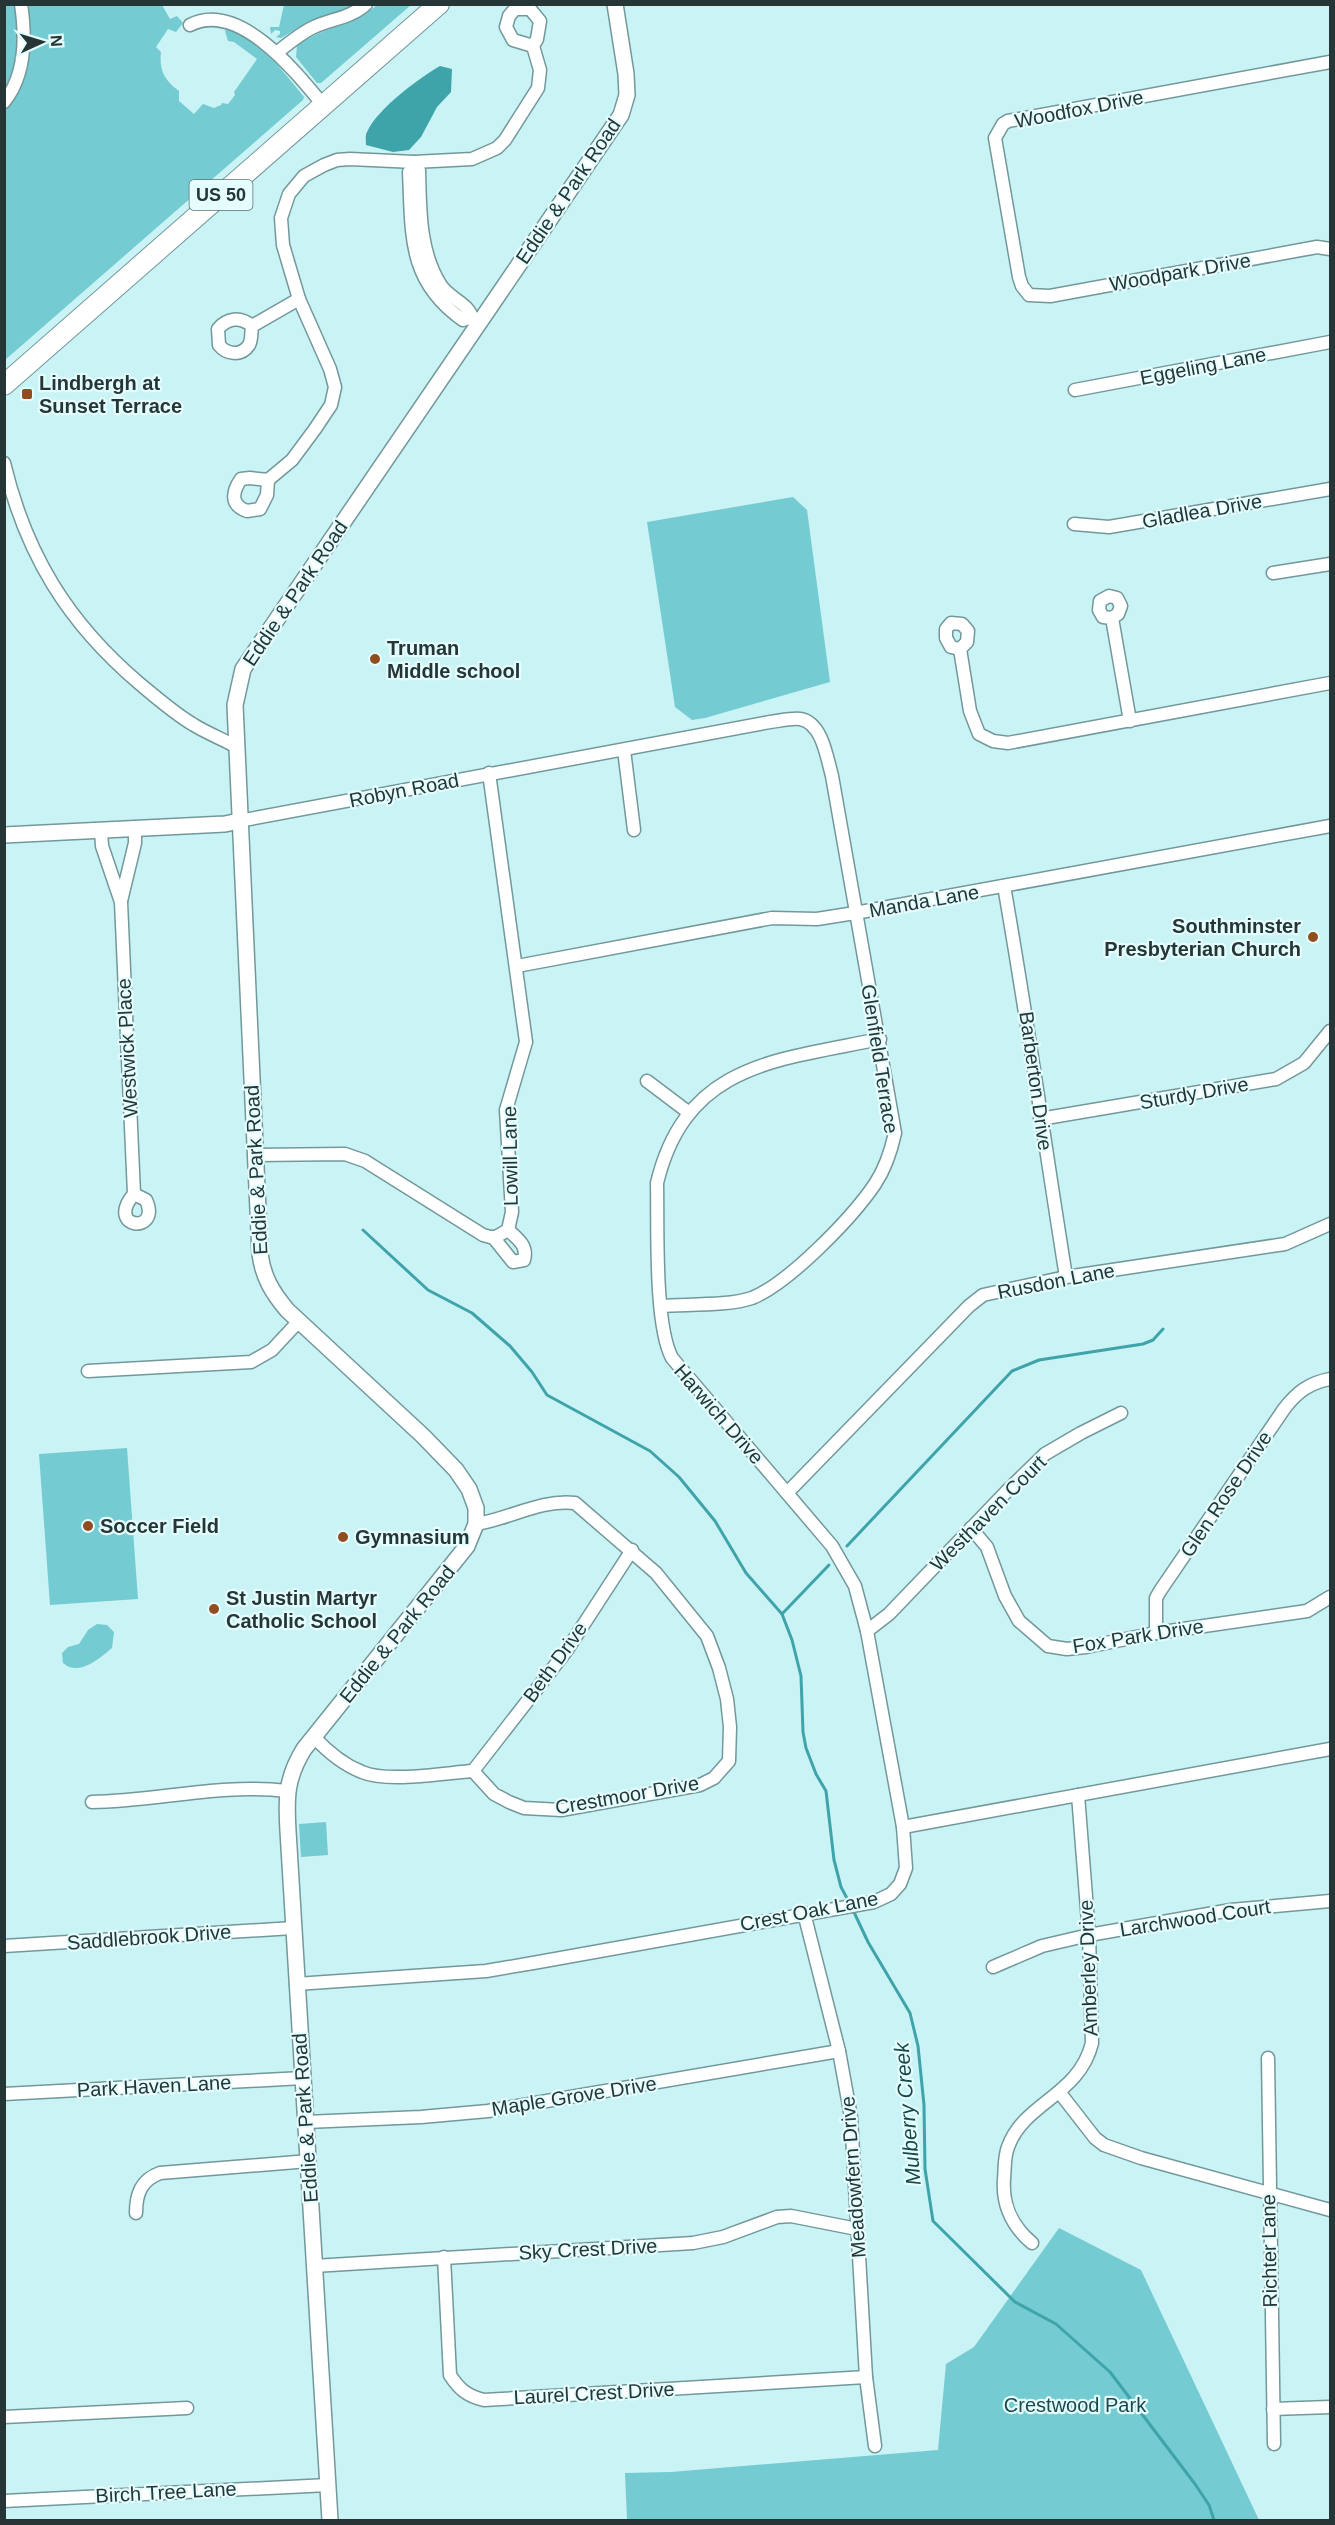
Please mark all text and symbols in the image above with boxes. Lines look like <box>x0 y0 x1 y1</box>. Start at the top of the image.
north arrow <box>12 12 72 72</box>
text: N <box>48 35 65 47</box>
street label: Woodfox Drive <box>1013 86 1145 132</box>
street label: Eddie & Park Road <box>511 114 625 268</box>
road number: US 50 <box>190 180 252 210</box>
street label: Woodpark Drive <box>1108 249 1252 295</box>
street label: Eggeling Lane <box>1138 343 1268 389</box>
place label: Lindbergh at Sunset Terrace <box>39 372 182 417</box>
marker: Lindbergh at Sunset Terrace <box>20 387 34 401</box>
street label: Gladlea Drive <box>1140 490 1264 532</box>
street label: Eddie & Park Road <box>238 516 352 670</box>
place label: Truman Middle school <box>387 637 520 682</box>
marker: Truman Middle school <box>368 652 382 666</box>
street label: Robyn Road <box>347 769 461 811</box>
street label: Manda Lane <box>867 881 981 921</box>
place label: Southminster Presbyterian Church <box>1104 915 1301 960</box>
marker: Southminster Presbyterian Church <box>1306 930 1320 944</box>
street label: Westwick Place <box>112 978 142 1118</box>
street label: Glenfield Terrace <box>857 983 903 1135</box>
street label: Barberton Drive <box>1015 1010 1057 1152</box>
street label: Sturdy Drive <box>1138 1073 1250 1113</box>
street label: Eddie & Park Road <box>241 1084 271 1256</box>
street label: Lowill Lane <box>498 1106 522 1206</box>
street label: Rusdon Lane <box>996 1259 1116 1303</box>
street label: Harwich Drive <box>670 1360 768 1468</box>
street label: Glen Rose Drive <box>1176 1427 1276 1561</box>
street label: Westhaven Court <box>926 1450 1051 1575</box>
place label: Soccer Field <box>100 1515 219 1537</box>
marker: Soccer Field <box>81 1519 95 1533</box>
place label: Gymnasium <box>355 1526 469 1548</box>
marker: Gymnasium <box>336 1530 350 1544</box>
street label: Eddie & Park Road <box>335 1561 459 1707</box>
place label: St Justin Martyr Catholic School <box>226 1587 377 1632</box>
marker: St Justin Martyr Catholic School <box>207 1602 221 1616</box>
street label: Fox Park Drive <box>1071 1615 1205 1657</box>
street label: Beth Drive <box>519 1618 591 1706</box>
street label: Crestmoor Drive <box>553 1772 701 1818</box>
street label: Crest Oak Lane <box>738 1887 880 1935</box>
street label: Larchwood Court <box>1118 1895 1272 1941</box>
street label: Amberley Drive <box>1075 1899 1101 2037</box>
street label: Saddlebrook Drive <box>66 1920 232 1954</box>
street label: Eddie & Park Road <box>288 2032 322 2204</box>
water label: Mulberry Creek <box>889 2040 925 2187</box>
street label: Park Haven Lane <box>76 2071 232 2101</box>
street label: Maple Grove Drive <box>490 2072 658 2120</box>
street label: Meadowfern Drive <box>836 2095 870 2259</box>
street label: Richter Lane <box>1257 2194 1281 2308</box>
street label: Sky Crest Drive <box>518 2234 658 2264</box>
street label: Laurel Crest Drive <box>513 2378 675 2408</box>
park label: Crestwood Park <box>1004 2394 1147 2416</box>
street label: Birch Tree Lane <box>95 2477 237 2507</box>

